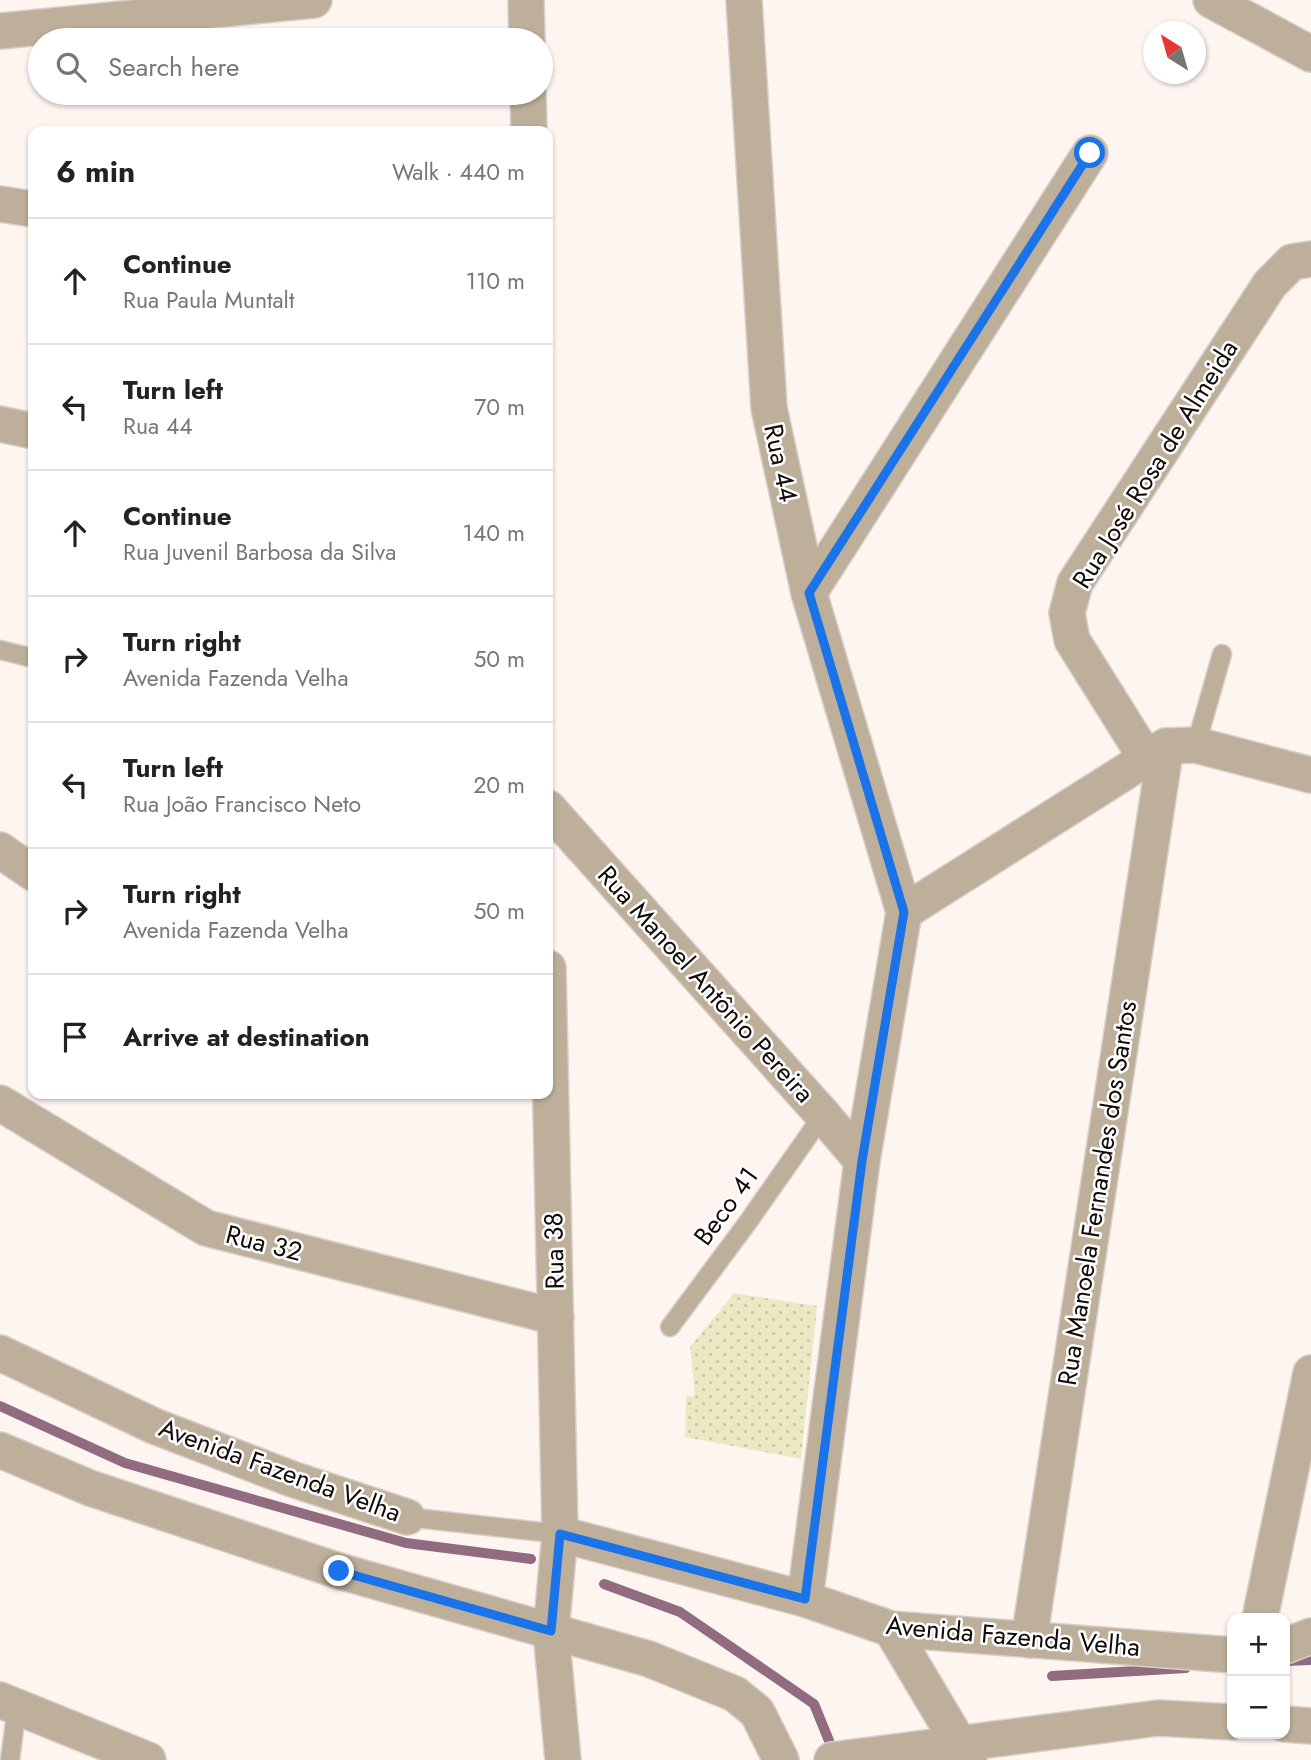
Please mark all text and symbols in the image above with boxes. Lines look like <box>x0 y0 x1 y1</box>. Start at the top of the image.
north arrow <box>1143 21 1206 84</box>
search box <box>28 28 553 105</box>
icon: search <box>52 48 90 86</box>
text: Search here <box>108 48 240 86</box>
route start <box>1074 137 1105 168</box>
text: 6 min <box>56 150 135 193</box>
text: Walk · 440 m <box>392 155 525 189</box>
text: Continue <box>123 245 232 283</box>
icon: ahead <box>56 262 94 300</box>
text: 110 m <box>466 264 525 298</box>
text: Rua Paula Muntalt <box>123 283 294 317</box>
street label: Rua José Rosa de Almeida <box>1063 332 1247 596</box>
text: Turn left <box>123 371 223 409</box>
icon: left <box>56 388 94 426</box>
text: 70 m <box>474 390 525 424</box>
text: Rua 44 <box>123 409 193 443</box>
street label: Rua 44 <box>754 420 808 506</box>
text: Continue <box>123 497 232 535</box>
icon: ahead <box>56 514 94 552</box>
text: 140 m <box>463 516 525 550</box>
text: Rua Juvenil Barbosa da Silva <box>123 535 396 569</box>
text: Turn right <box>123 623 241 661</box>
icon: right <box>56 640 94 678</box>
text: 50 m <box>473 642 525 676</box>
text: Avenida Fazenda Velha <box>123 661 349 695</box>
text: Turn left <box>123 749 223 787</box>
icon: left <box>56 766 94 804</box>
text: 20 m <box>473 768 525 802</box>
text: Rua João Francisco Neto <box>123 787 361 821</box>
street label: Rua Manoel Antônio Pereira <box>589 857 823 1111</box>
text: Turn right <box>123 875 241 913</box>
icon: right <box>56 892 94 930</box>
text: 50 m <box>473 894 525 928</box>
text: Avenida Fazenda Velha <box>123 913 349 947</box>
street label: Rua Manoela Fernandes dos Santos <box>1048 998 1146 1388</box>
icon: arrive <box>56 1018 94 1056</box>
text: Arrive at destination <box>123 1018 370 1056</box>
street label: Beco 41 <box>684 1159 768 1253</box>
street label: Rua 38 <box>534 1212 574 1290</box>
street label: Rua 32 <box>222 1215 306 1271</box>
street label: Avenida Fazenda Velha <box>154 1409 406 1531</box>
route end <box>323 1555 354 1586</box>
street label: Avenida Fazenda Velha <box>884 1606 1142 1666</box>
map controls <box>1227 1613 1290 1739</box>
button: + <box>1227 1613 1290 1676</box>
button: − <box>1227 1676 1290 1739</box>

